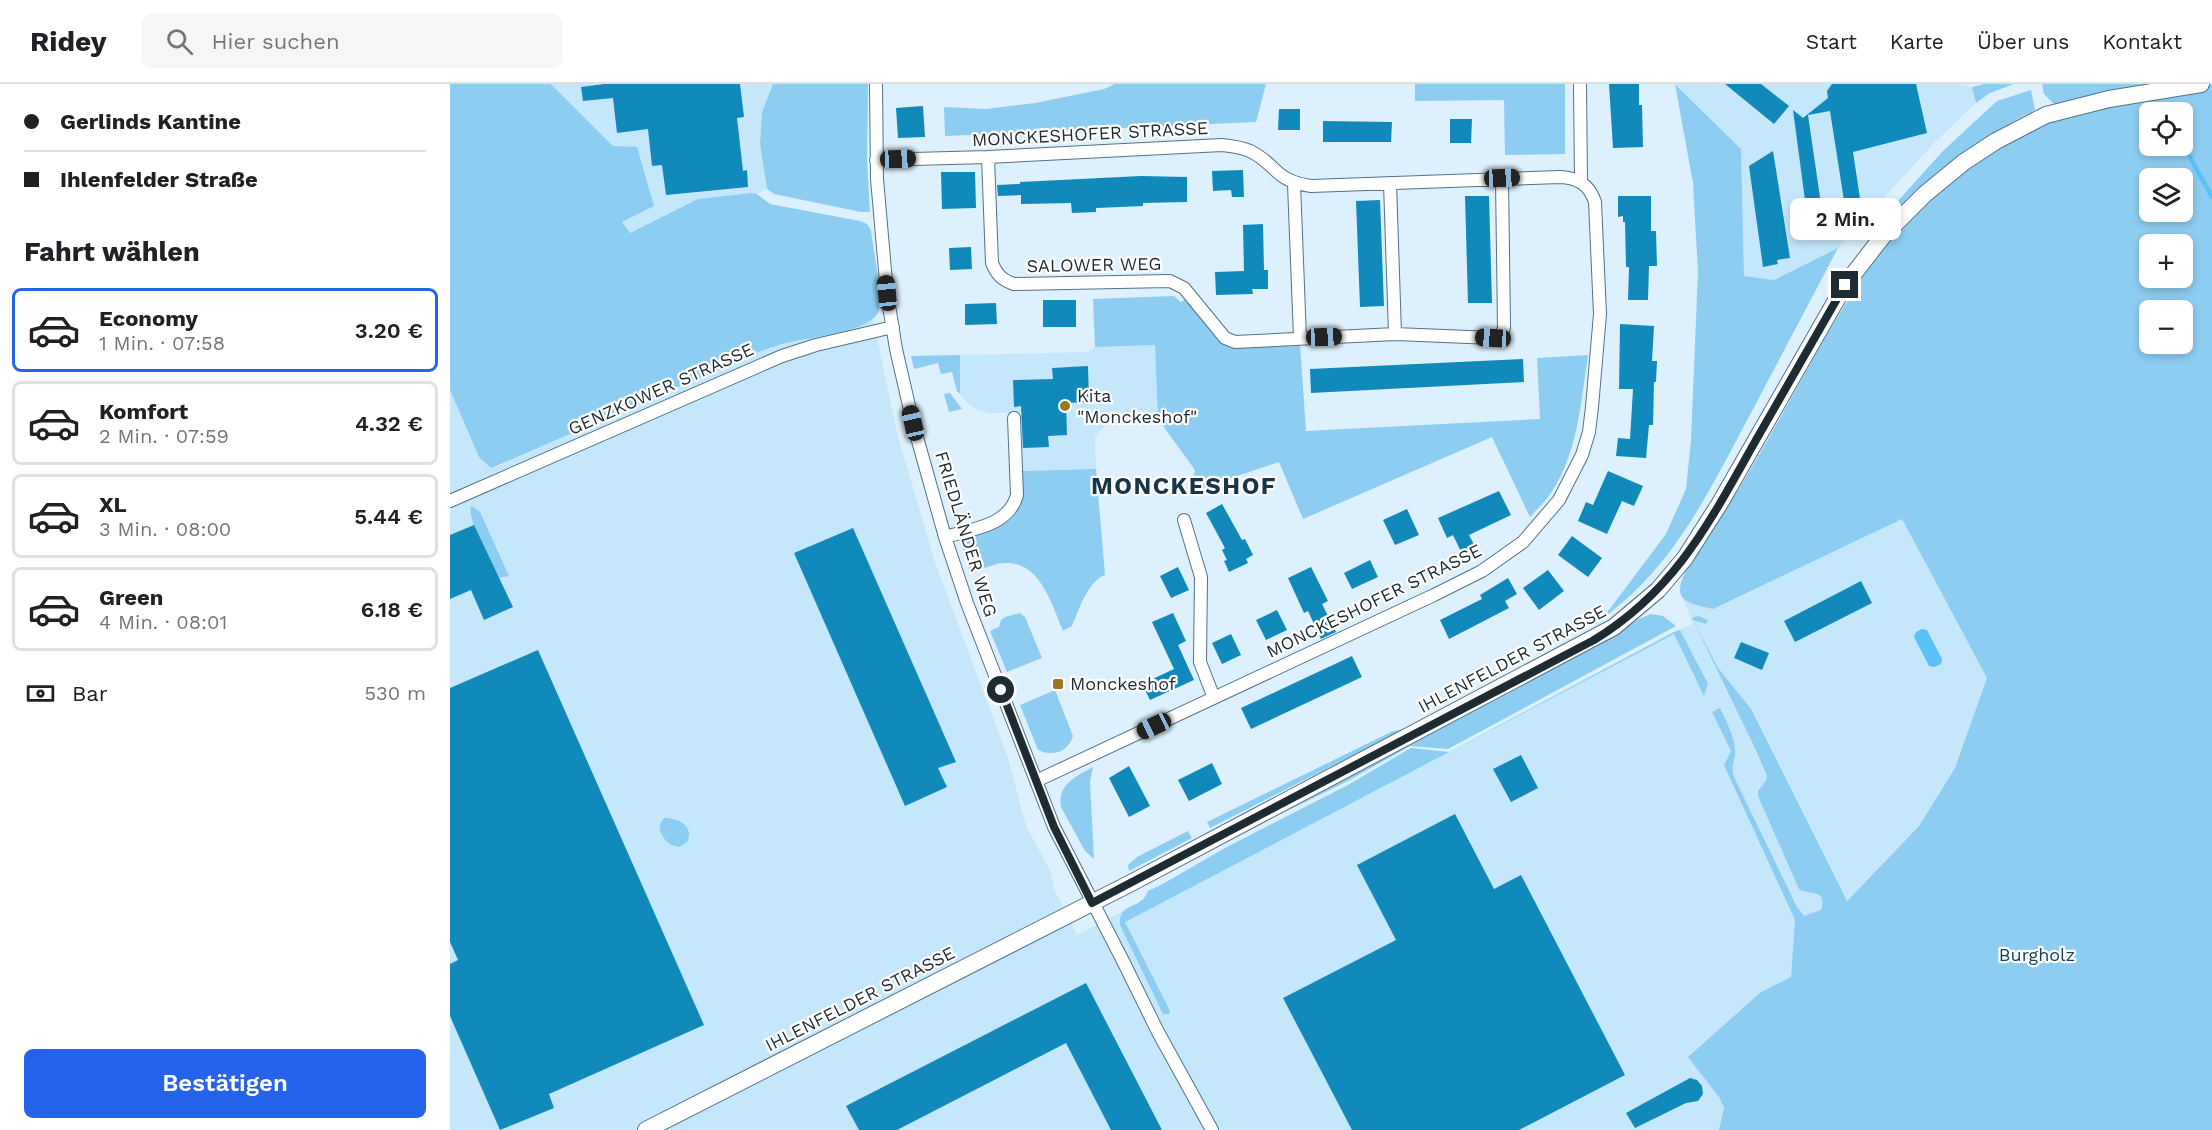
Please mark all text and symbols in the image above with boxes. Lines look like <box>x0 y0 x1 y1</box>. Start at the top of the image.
search box <box>142 14 562 68</box>
text: Ridey <box>30 25 106 58</box>
icon: search <box>163 25 196 58</box>
text: Hier suchen <box>211 29 340 54</box>
text: Start <box>1806 29 1857 54</box>
text: Karte <box>1890 29 1944 54</box>
text: Über uns <box>1977 29 2069 54</box>
text: Kontakt <box>2102 29 2182 54</box>
map controls <box>2139 102 2193 354</box>
button: locate <box>2139 102 2193 156</box>
text: Gerlinds Kantine <box>60 109 241 134</box>
street label: MONCKESHOFER STRASSE <box>971 117 1209 150</box>
car <box>880 149 916 169</box>
text: Ihlenfelder Straße <box>60 167 258 192</box>
car <box>1484 168 1520 188</box>
button: layers <box>2139 168 2193 222</box>
callout: 2 Min. <box>1790 198 1900 240</box>
text: 2 Min. <box>1816 207 1875 231</box>
button: + <box>2139 234 2193 288</box>
text: Fahrt wählen <box>24 236 200 268</box>
street label: SALOWER WEG <box>1026 253 1162 276</box>
route end <box>1831 271 1858 298</box>
car <box>876 274 898 312</box>
button: − <box>2139 300 2193 354</box>
icon: car <box>27 303 81 357</box>
text: Economy <box>99 306 198 331</box>
text: 3.20 € <box>355 318 423 343</box>
car <box>1306 327 1342 347</box>
car <box>1475 328 1511 348</box>
text: 1 Min. · 07:58 <box>99 331 225 355</box>
street label: GENZKOWER STRASSE <box>565 338 757 439</box>
place label: Kita "Monckeshof" <box>1077 385 1197 427</box>
icon: car <box>27 396 81 450</box>
text: Komfort <box>99 399 188 424</box>
marker: Kita "Monckeshof" <box>1058 399 1072 413</box>
car <box>900 403 926 443</box>
text: 4.32 € <box>355 411 423 436</box>
text: 2 Min. · 07:59 <box>99 424 229 448</box>
street label: FRIEDLÄNDER WEG <box>931 448 1002 619</box>
district label: MONCKESHOF <box>1091 472 1277 500</box>
icon: car <box>27 489 81 543</box>
text: XL <box>99 492 127 517</box>
text: 5.44 € <box>354 504 423 529</box>
text: 3 Min. · 08:00 <box>99 517 231 541</box>
street label: MONCKESHOFER STRASSE <box>1263 539 1485 662</box>
icon: car <box>27 582 81 636</box>
text: Green <box>99 585 163 610</box>
text: 6.18 € <box>361 597 423 622</box>
street label: IHLENFELDER STRASSE <box>1414 600 1609 717</box>
text: 4 Min. · 08:01 <box>99 610 227 634</box>
place label: Monckeshof <box>1070 673 1176 694</box>
route start <box>987 676 1014 703</box>
icon: cash <box>24 677 57 710</box>
marker: Monckeshof <box>1051 677 1065 691</box>
text: Bar <box>72 681 108 706</box>
text: 530 m <box>364 681 426 705</box>
car <box>1134 710 1174 742</box>
street label: IHLENFELDER STRASSE <box>761 942 958 1056</box>
park label: Burgholz <box>1999 944 2075 965</box>
button: Bestätigen <box>24 1049 426 1118</box>

